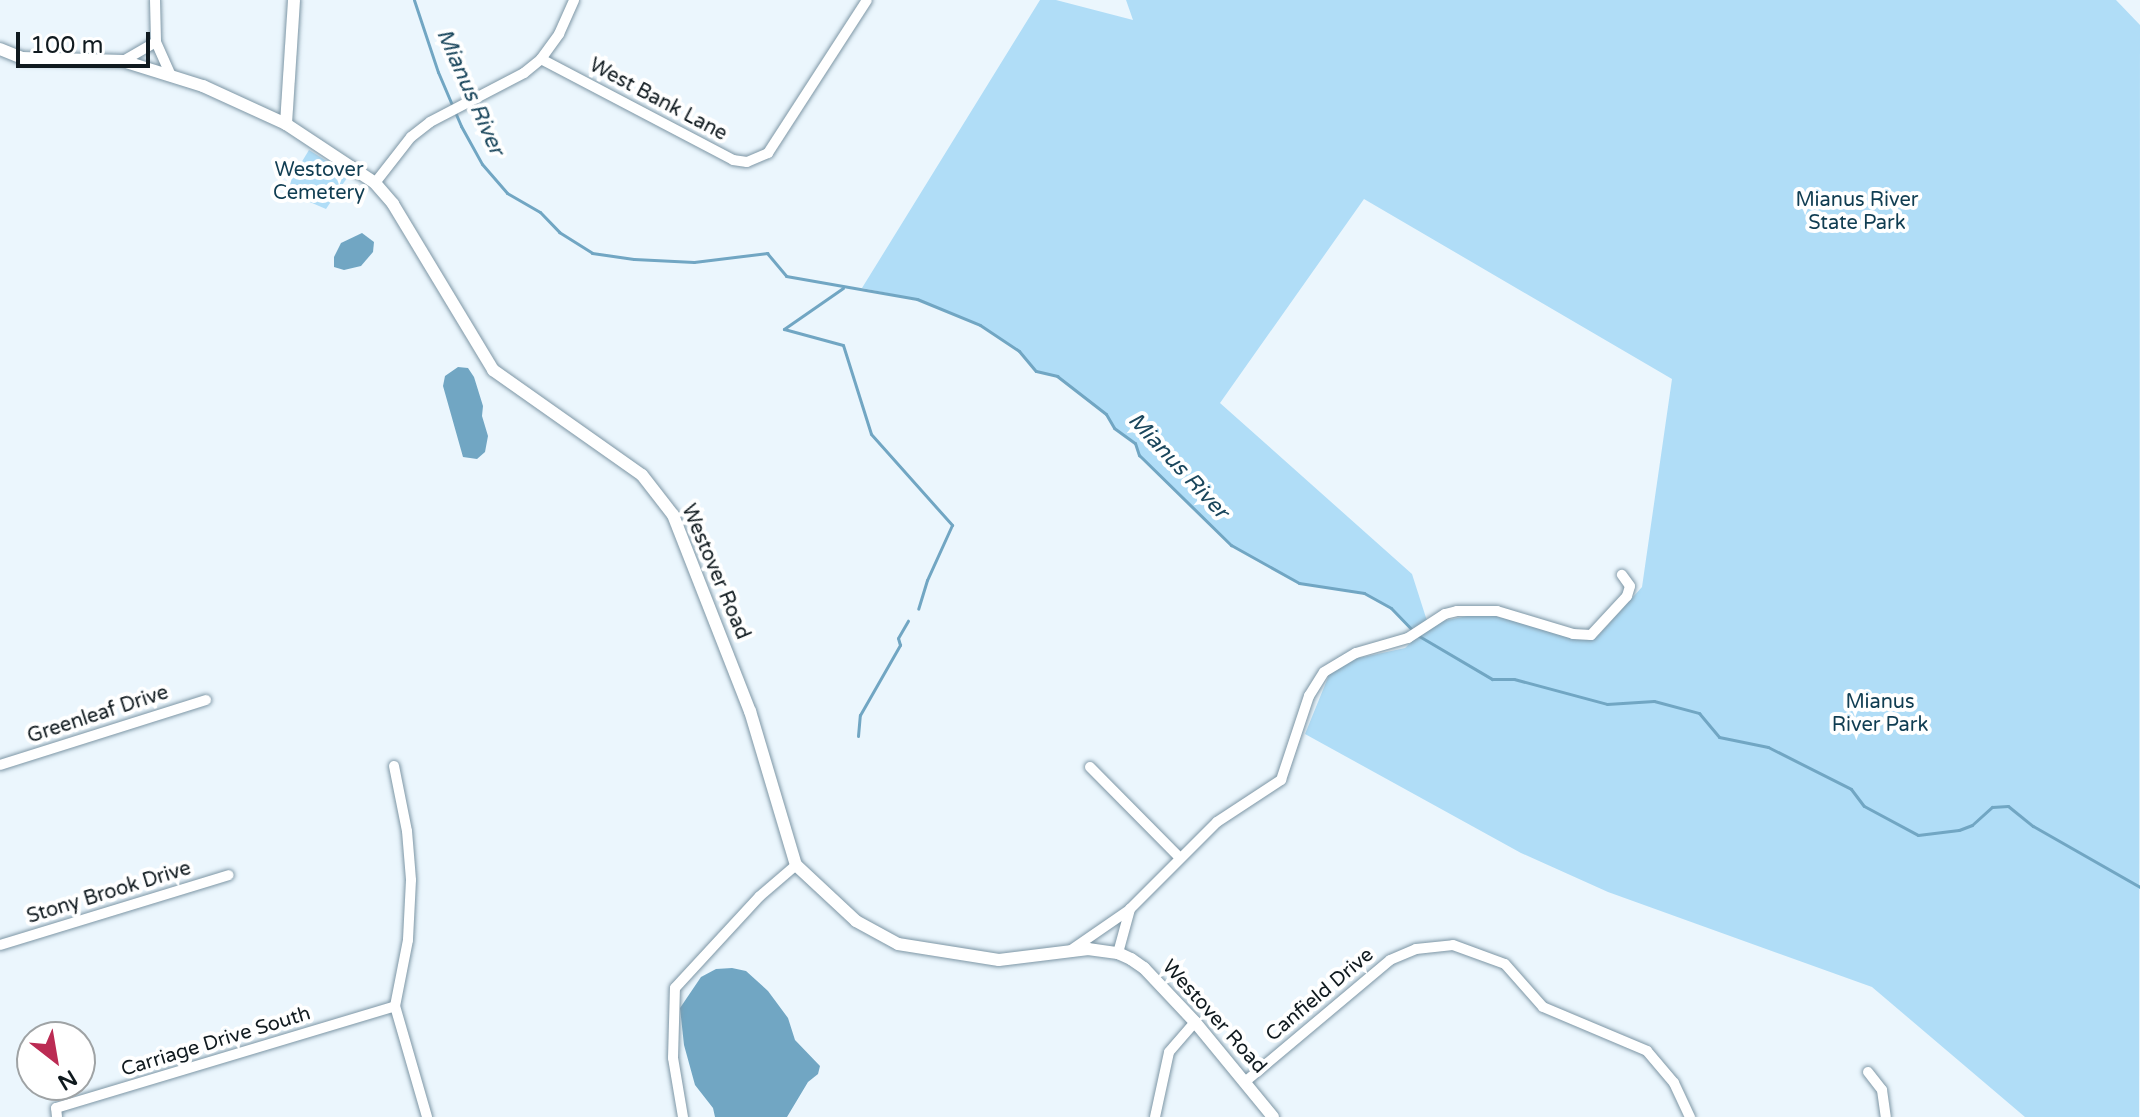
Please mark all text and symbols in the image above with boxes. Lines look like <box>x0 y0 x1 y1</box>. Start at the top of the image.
scale bar <box>20 16 154 66</box>
water label: Mianus River <box>430 25 510 159</box>
text: 100 m <box>30 31 104 60</box>
street label: West Bank Lane <box>585 54 731 146</box>
park label: Westover Cemetery <box>273 158 365 205</box>
park label: Mianus River State Park <box>1795 188 1919 235</box>
water label: Mianus River <box>1122 407 1234 525</box>
street label: Westover Road <box>676 501 754 643</box>
street label: Greenleaf Drive <box>25 681 171 749</box>
park label: Mianus River Park <box>1832 691 1928 738</box>
street label: Stony Brook Drive <box>24 857 194 929</box>
street label: Canfield Drive <box>1261 943 1379 1047</box>
street label: Westover Road <box>1157 955 1271 1079</box>
street label: Carriage Drive South <box>118 1002 314 1082</box>
north arrow <box>16 1021 96 1101</box>
text: N <box>53 1064 82 1096</box>

